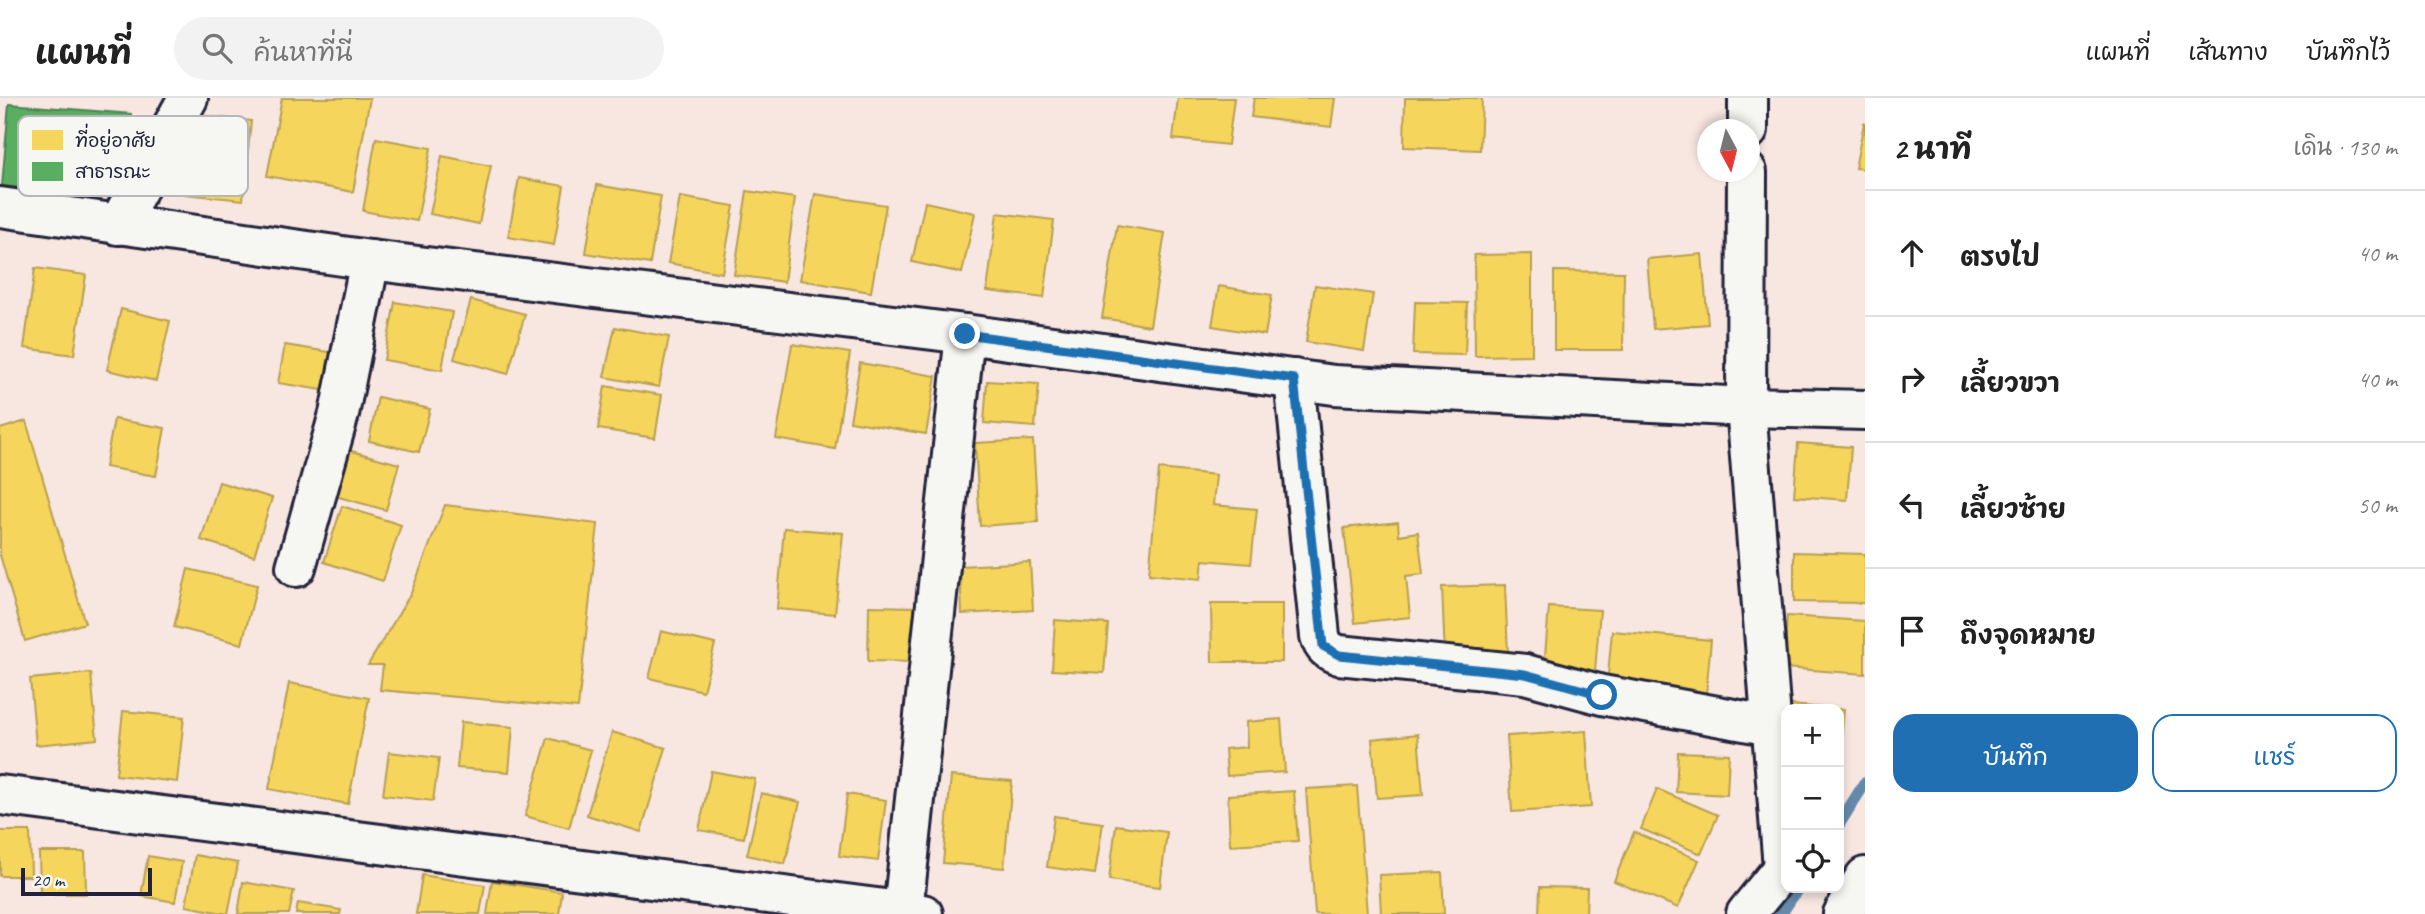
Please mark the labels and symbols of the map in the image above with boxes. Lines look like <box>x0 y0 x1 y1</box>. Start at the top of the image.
legend <box>18 116 248 196</box>
north arrow <box>1697 119 1760 182</box>
text: ที่อยู่อาศัย <box>75 123 156 155</box>
text: สาธารณะ <box>75 160 151 184</box>
route end <box>949 318 980 349</box>
route start <box>1586 679 1617 710</box>
scale bar <box>21 865 152 897</box>

